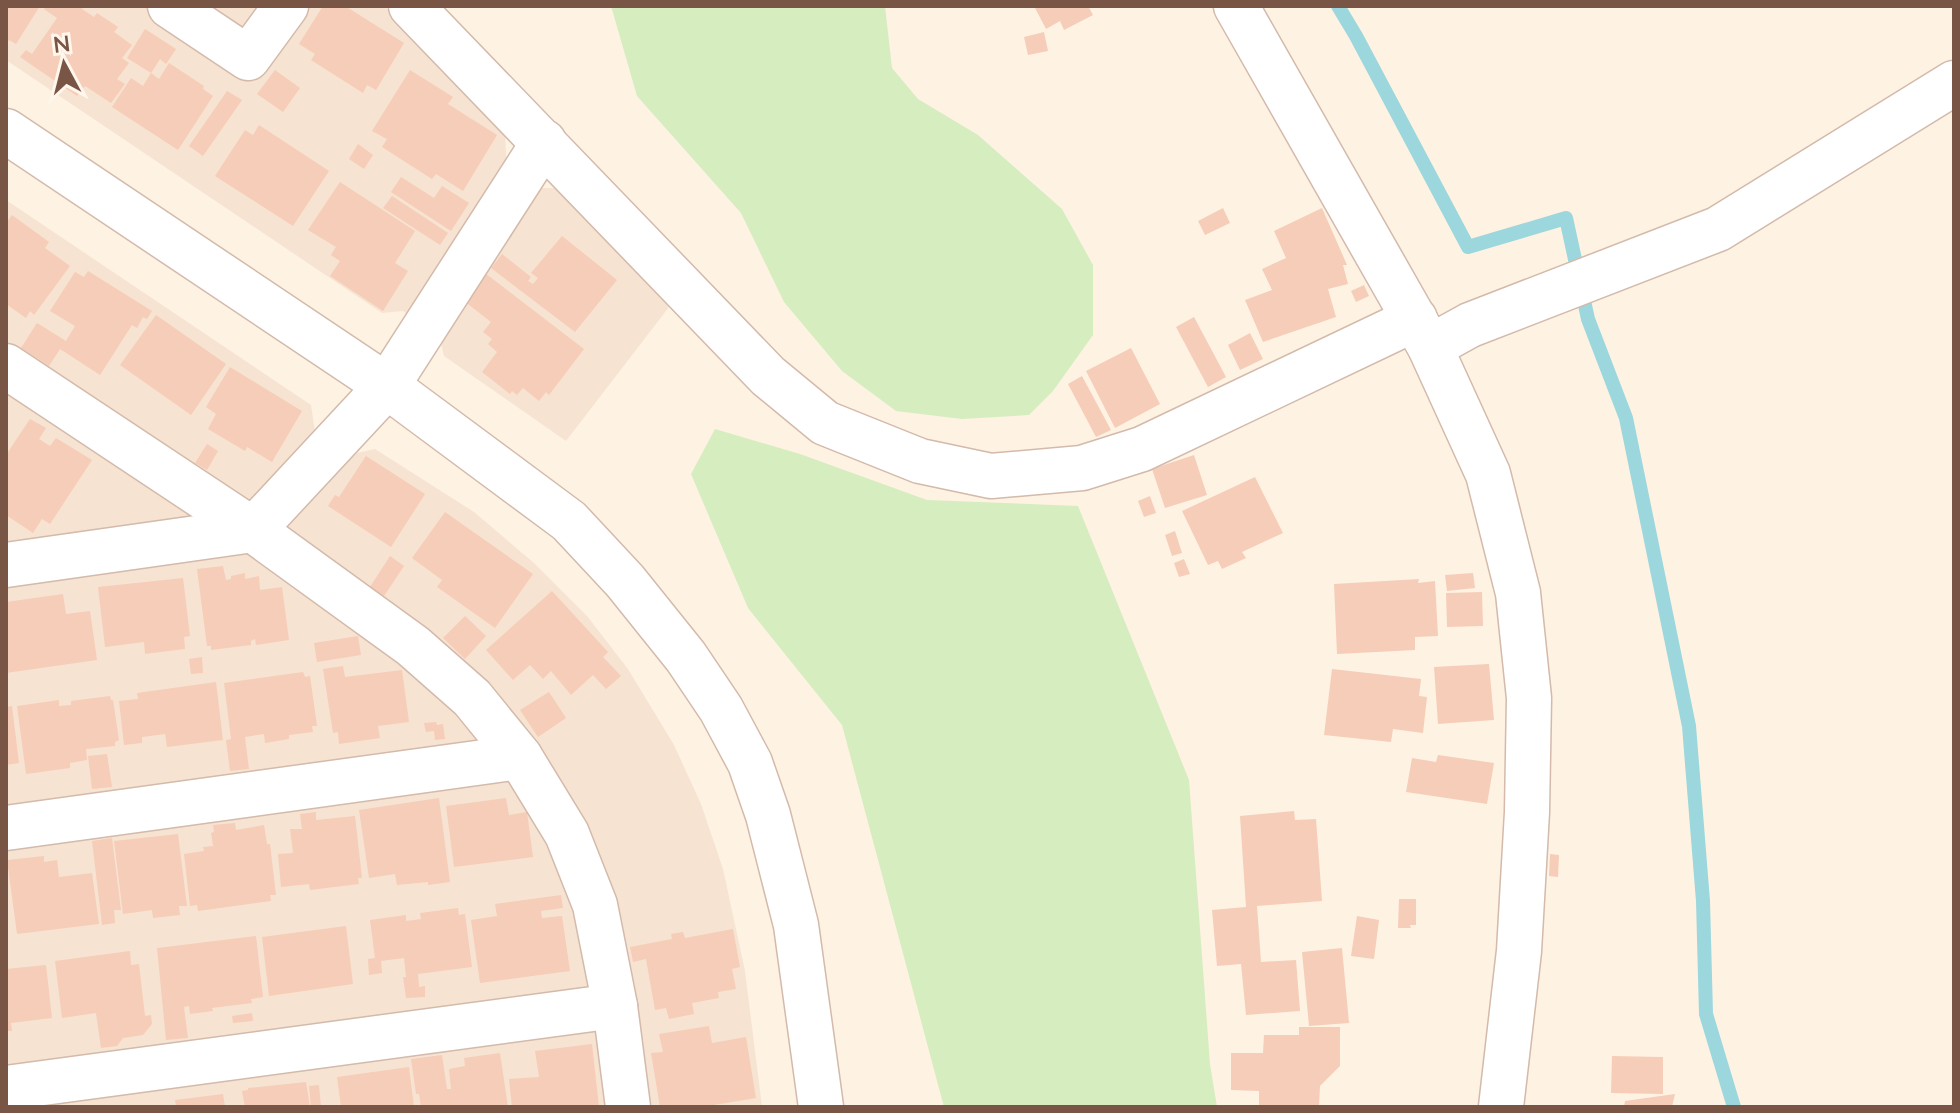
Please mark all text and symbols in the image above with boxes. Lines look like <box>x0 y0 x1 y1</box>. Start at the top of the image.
north arrow <box>24 24 104 104</box>
text: N <box>51 29 72 58</box>

